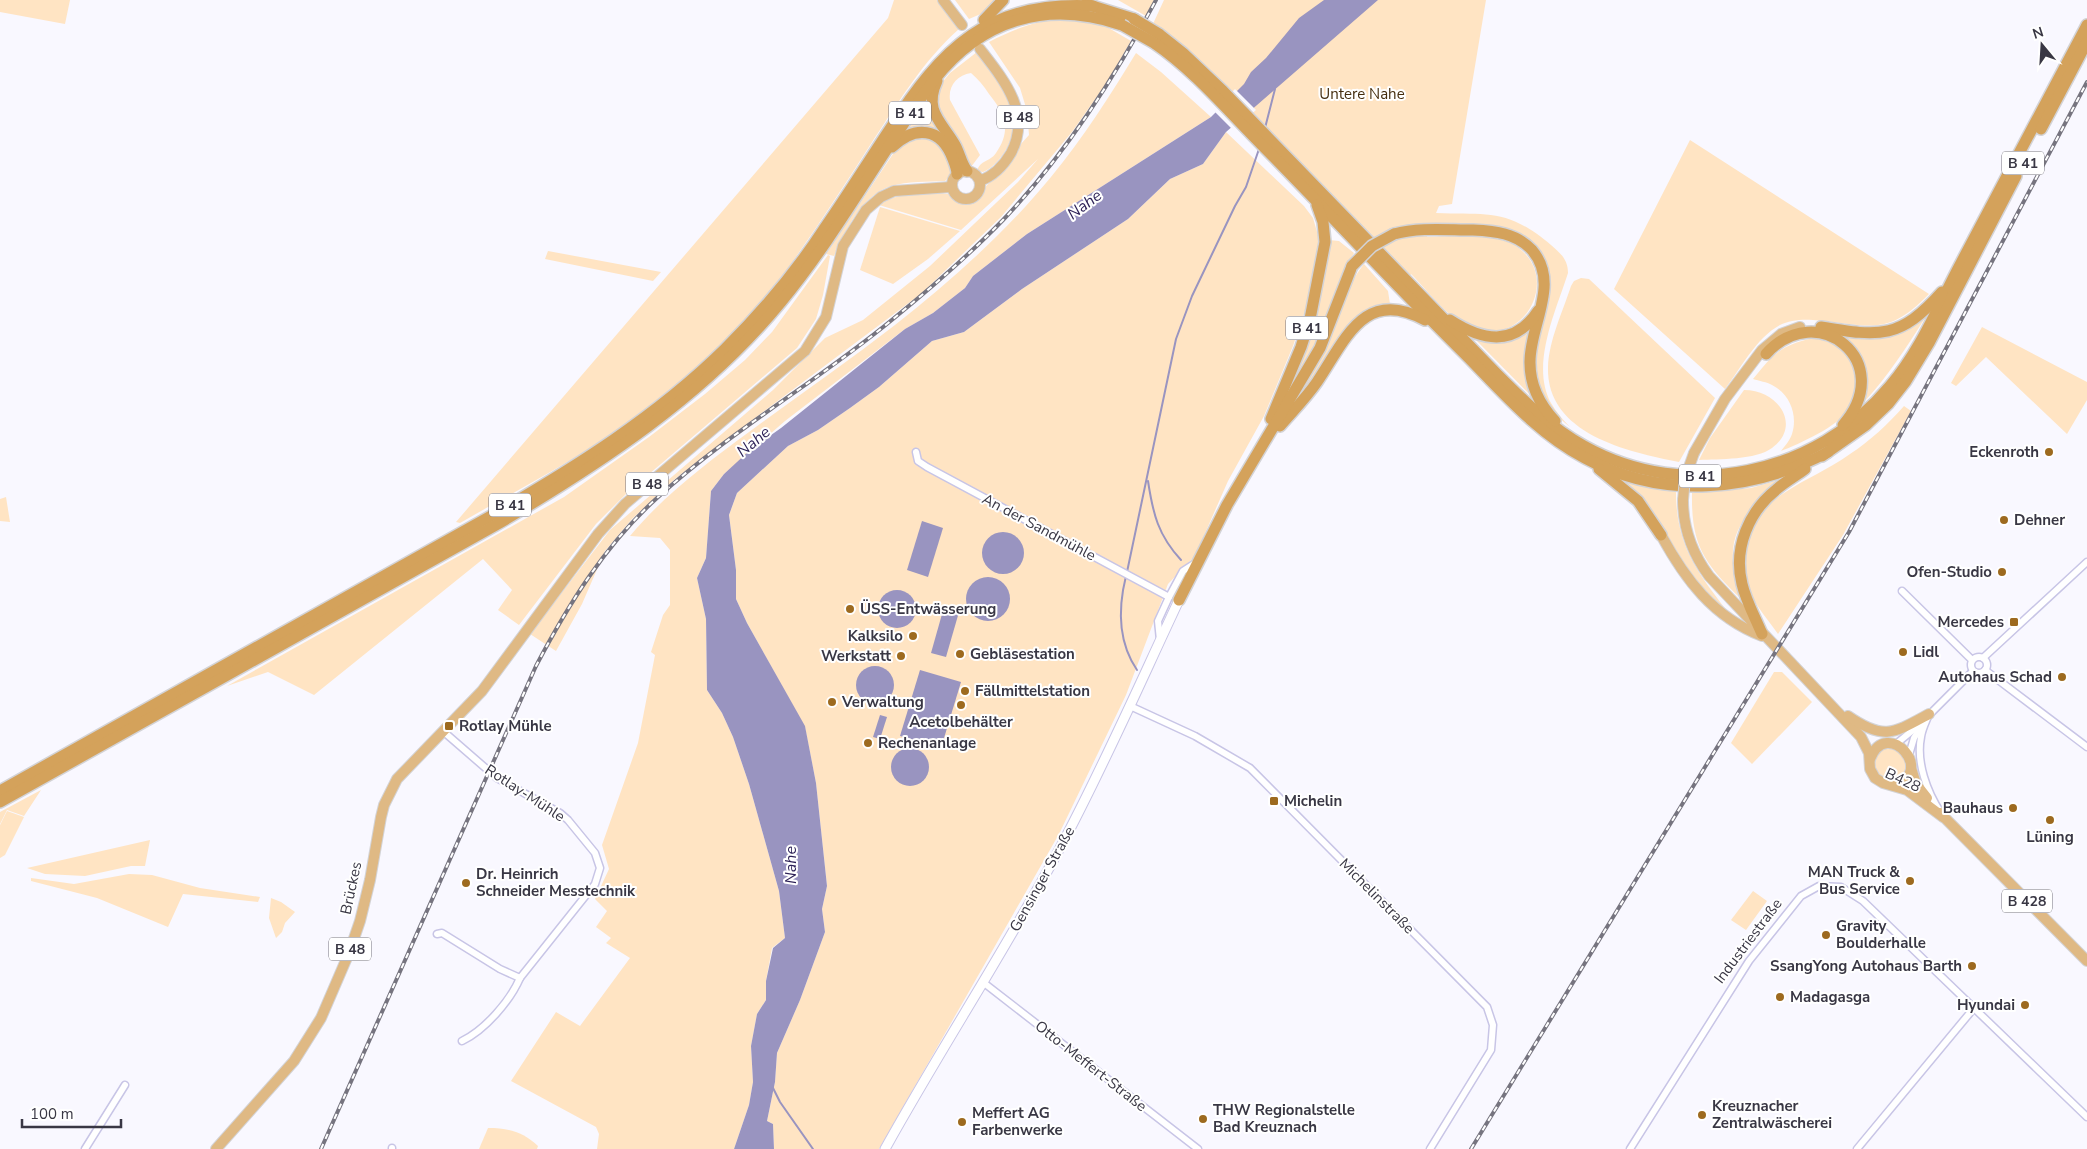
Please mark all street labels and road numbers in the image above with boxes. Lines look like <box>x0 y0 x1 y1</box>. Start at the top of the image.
road number: B 41 <box>889 102 931 125</box>
road number: B 48 <box>997 105 1039 128</box>
road number: B 41 <box>2002 152 2044 174</box>
road number: B 41 <box>1286 316 1328 339</box>
road number: B 41 <box>1679 464 1721 488</box>
road number: B 48 <box>626 472 668 496</box>
street label: An der Sandmühle <box>979 489 1099 565</box>
road number: B 41 <box>489 494 531 516</box>
street label: Rotlay-Mühle <box>481 760 569 826</box>
street label: B428 <box>1882 763 1924 797</box>
street label: Gensinger Straße <box>1005 823 1079 935</box>
street label: Michelinstraße <box>1335 854 1419 938</box>
street label: Brückes <box>336 860 366 916</box>
road number: B 428 <box>2002 889 2052 912</box>
street label: Industriestraße <box>1709 894 1787 988</box>
road number: B 48 <box>329 938 371 961</box>
street label: Otto-Meffert-Straße <box>1031 1016 1151 1116</box>

